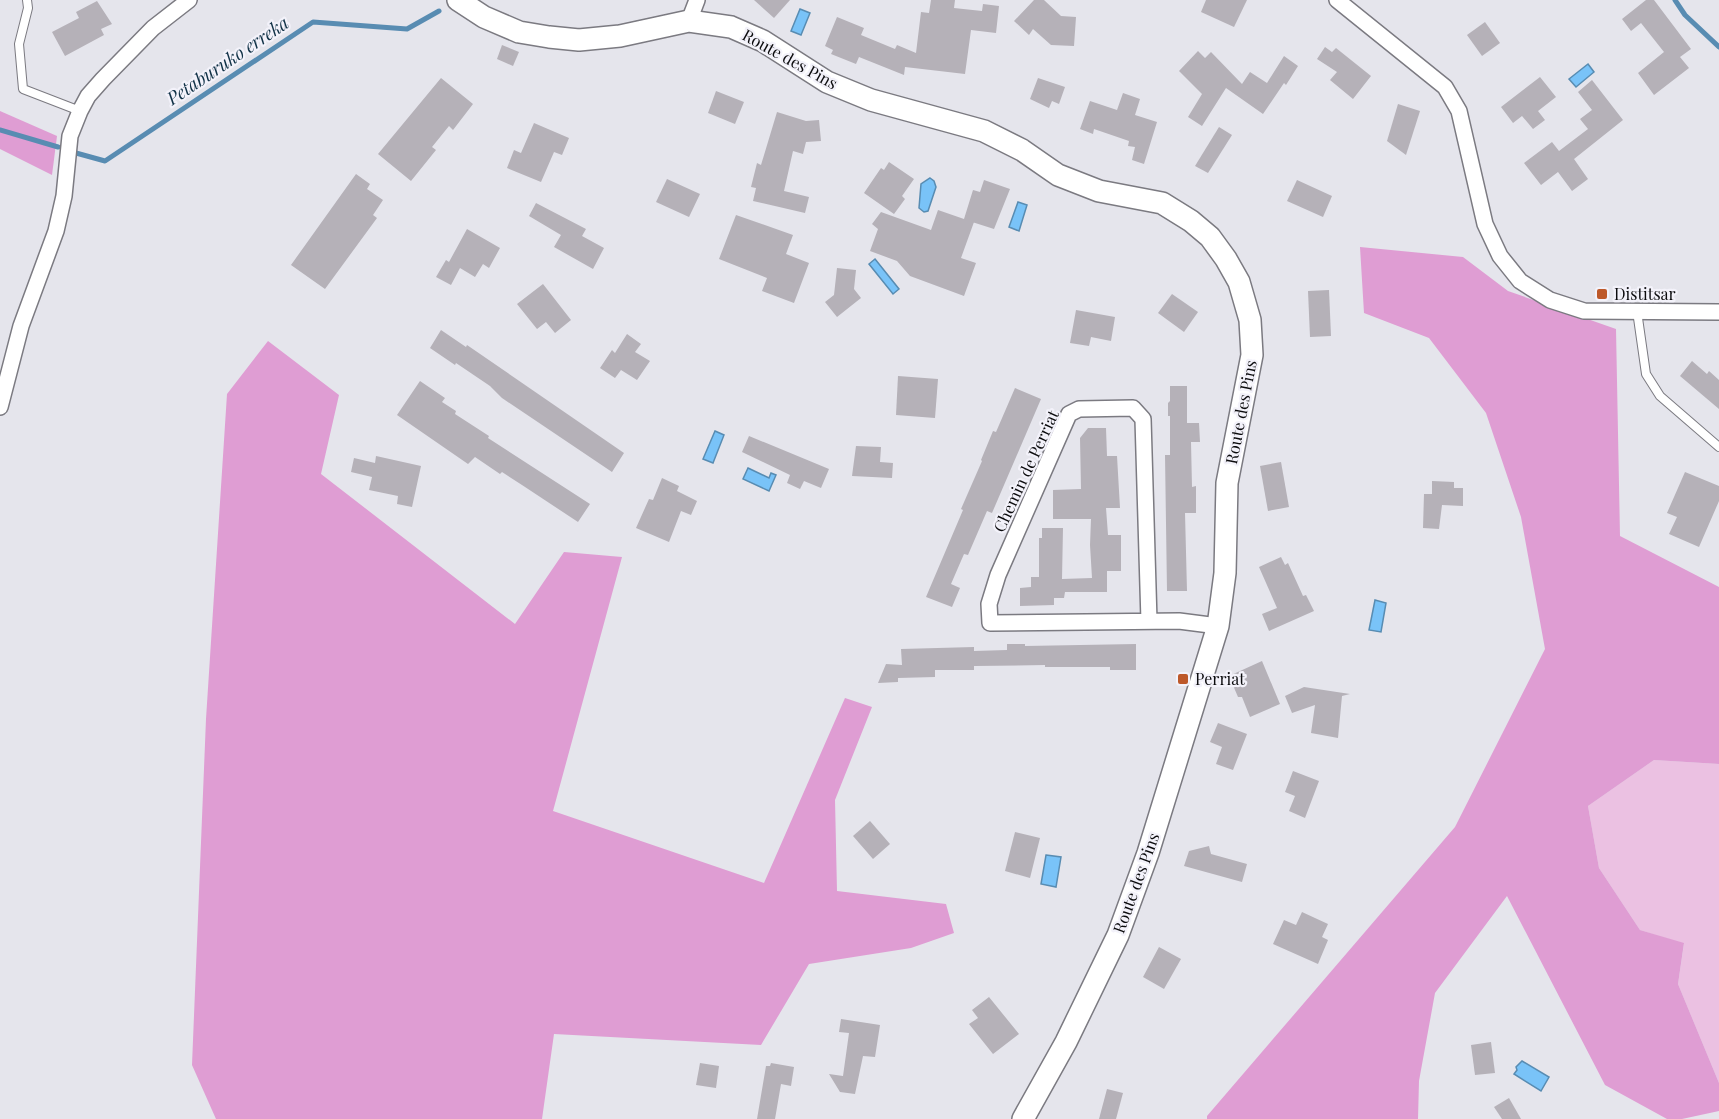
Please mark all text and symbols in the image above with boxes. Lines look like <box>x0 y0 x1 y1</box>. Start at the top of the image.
water label: Petaburuko erreka <box>161 10 293 111</box>
street label: Route des Pins <box>739 24 841 93</box>
place label: Distitsar <box>1614 283 1676 304</box>
marker: Distitsar <box>1595 287 1609 301</box>
street label: Route des Pins <box>1220 358 1261 466</box>
street label: Chemin de Perriat <box>988 406 1063 535</box>
place label: Perriat <box>1195 668 1245 689</box>
marker: Perriat <box>1176 672 1190 686</box>
street label: Route des Pins <box>1108 830 1163 936</box>

